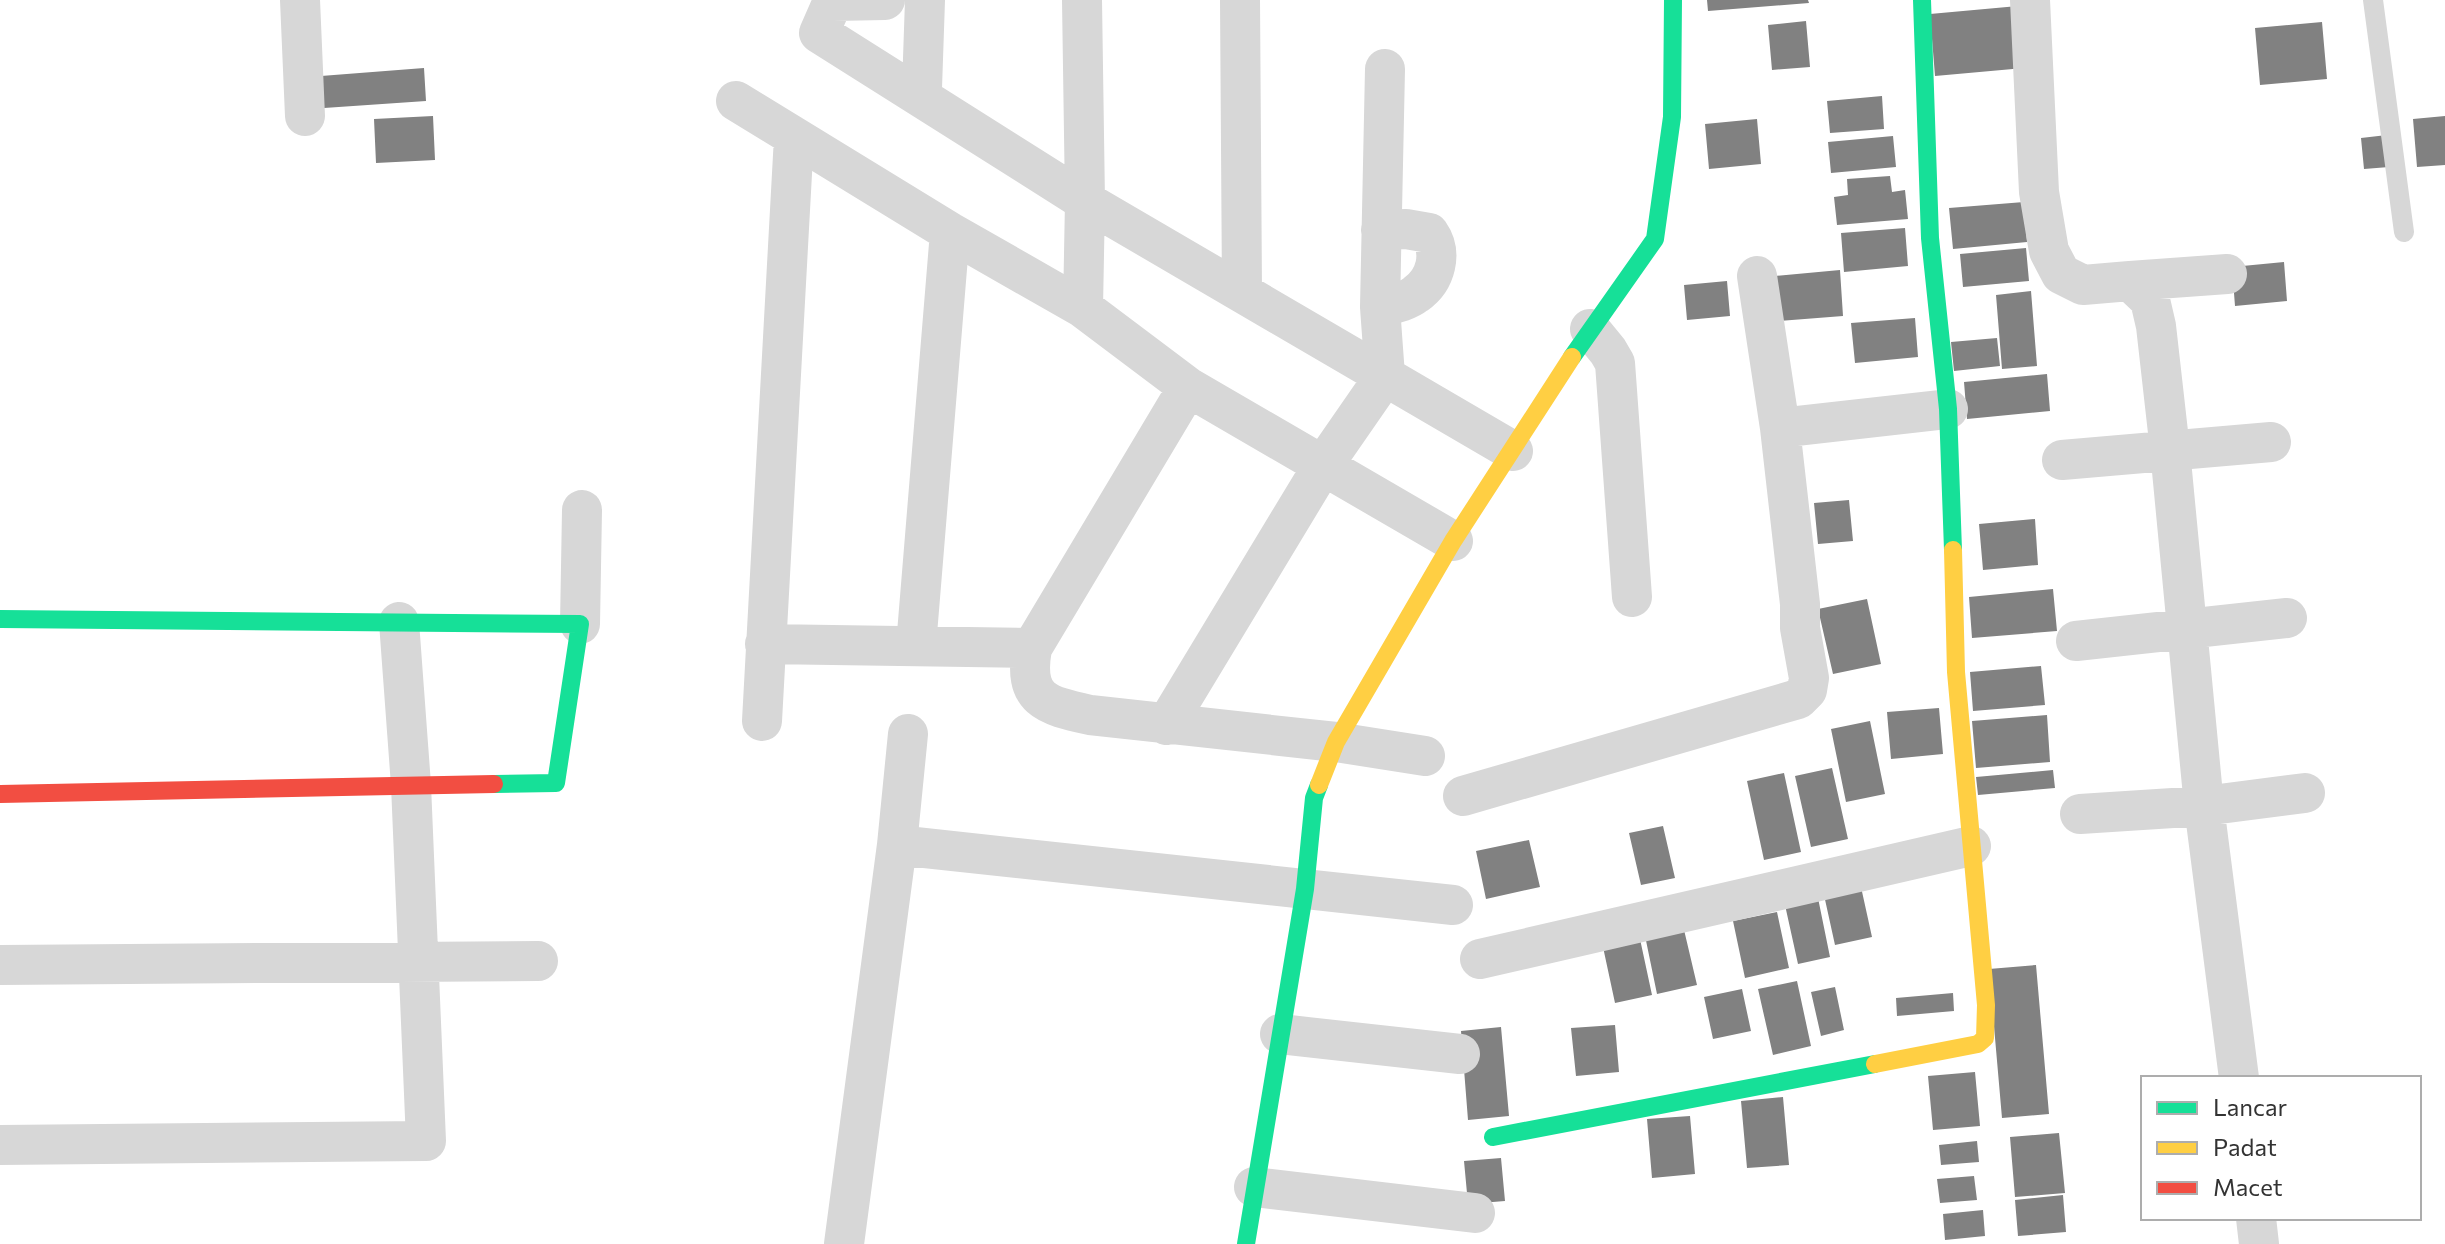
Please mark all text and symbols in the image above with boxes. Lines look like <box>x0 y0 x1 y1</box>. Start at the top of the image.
legend <box>2141 1076 2421 1220</box>
text: Lancar <box>2213 1092 2287 1121</box>
text: Padat <box>2213 1132 2277 1161</box>
text: Macet <box>2213 1172 2283 1201</box>

